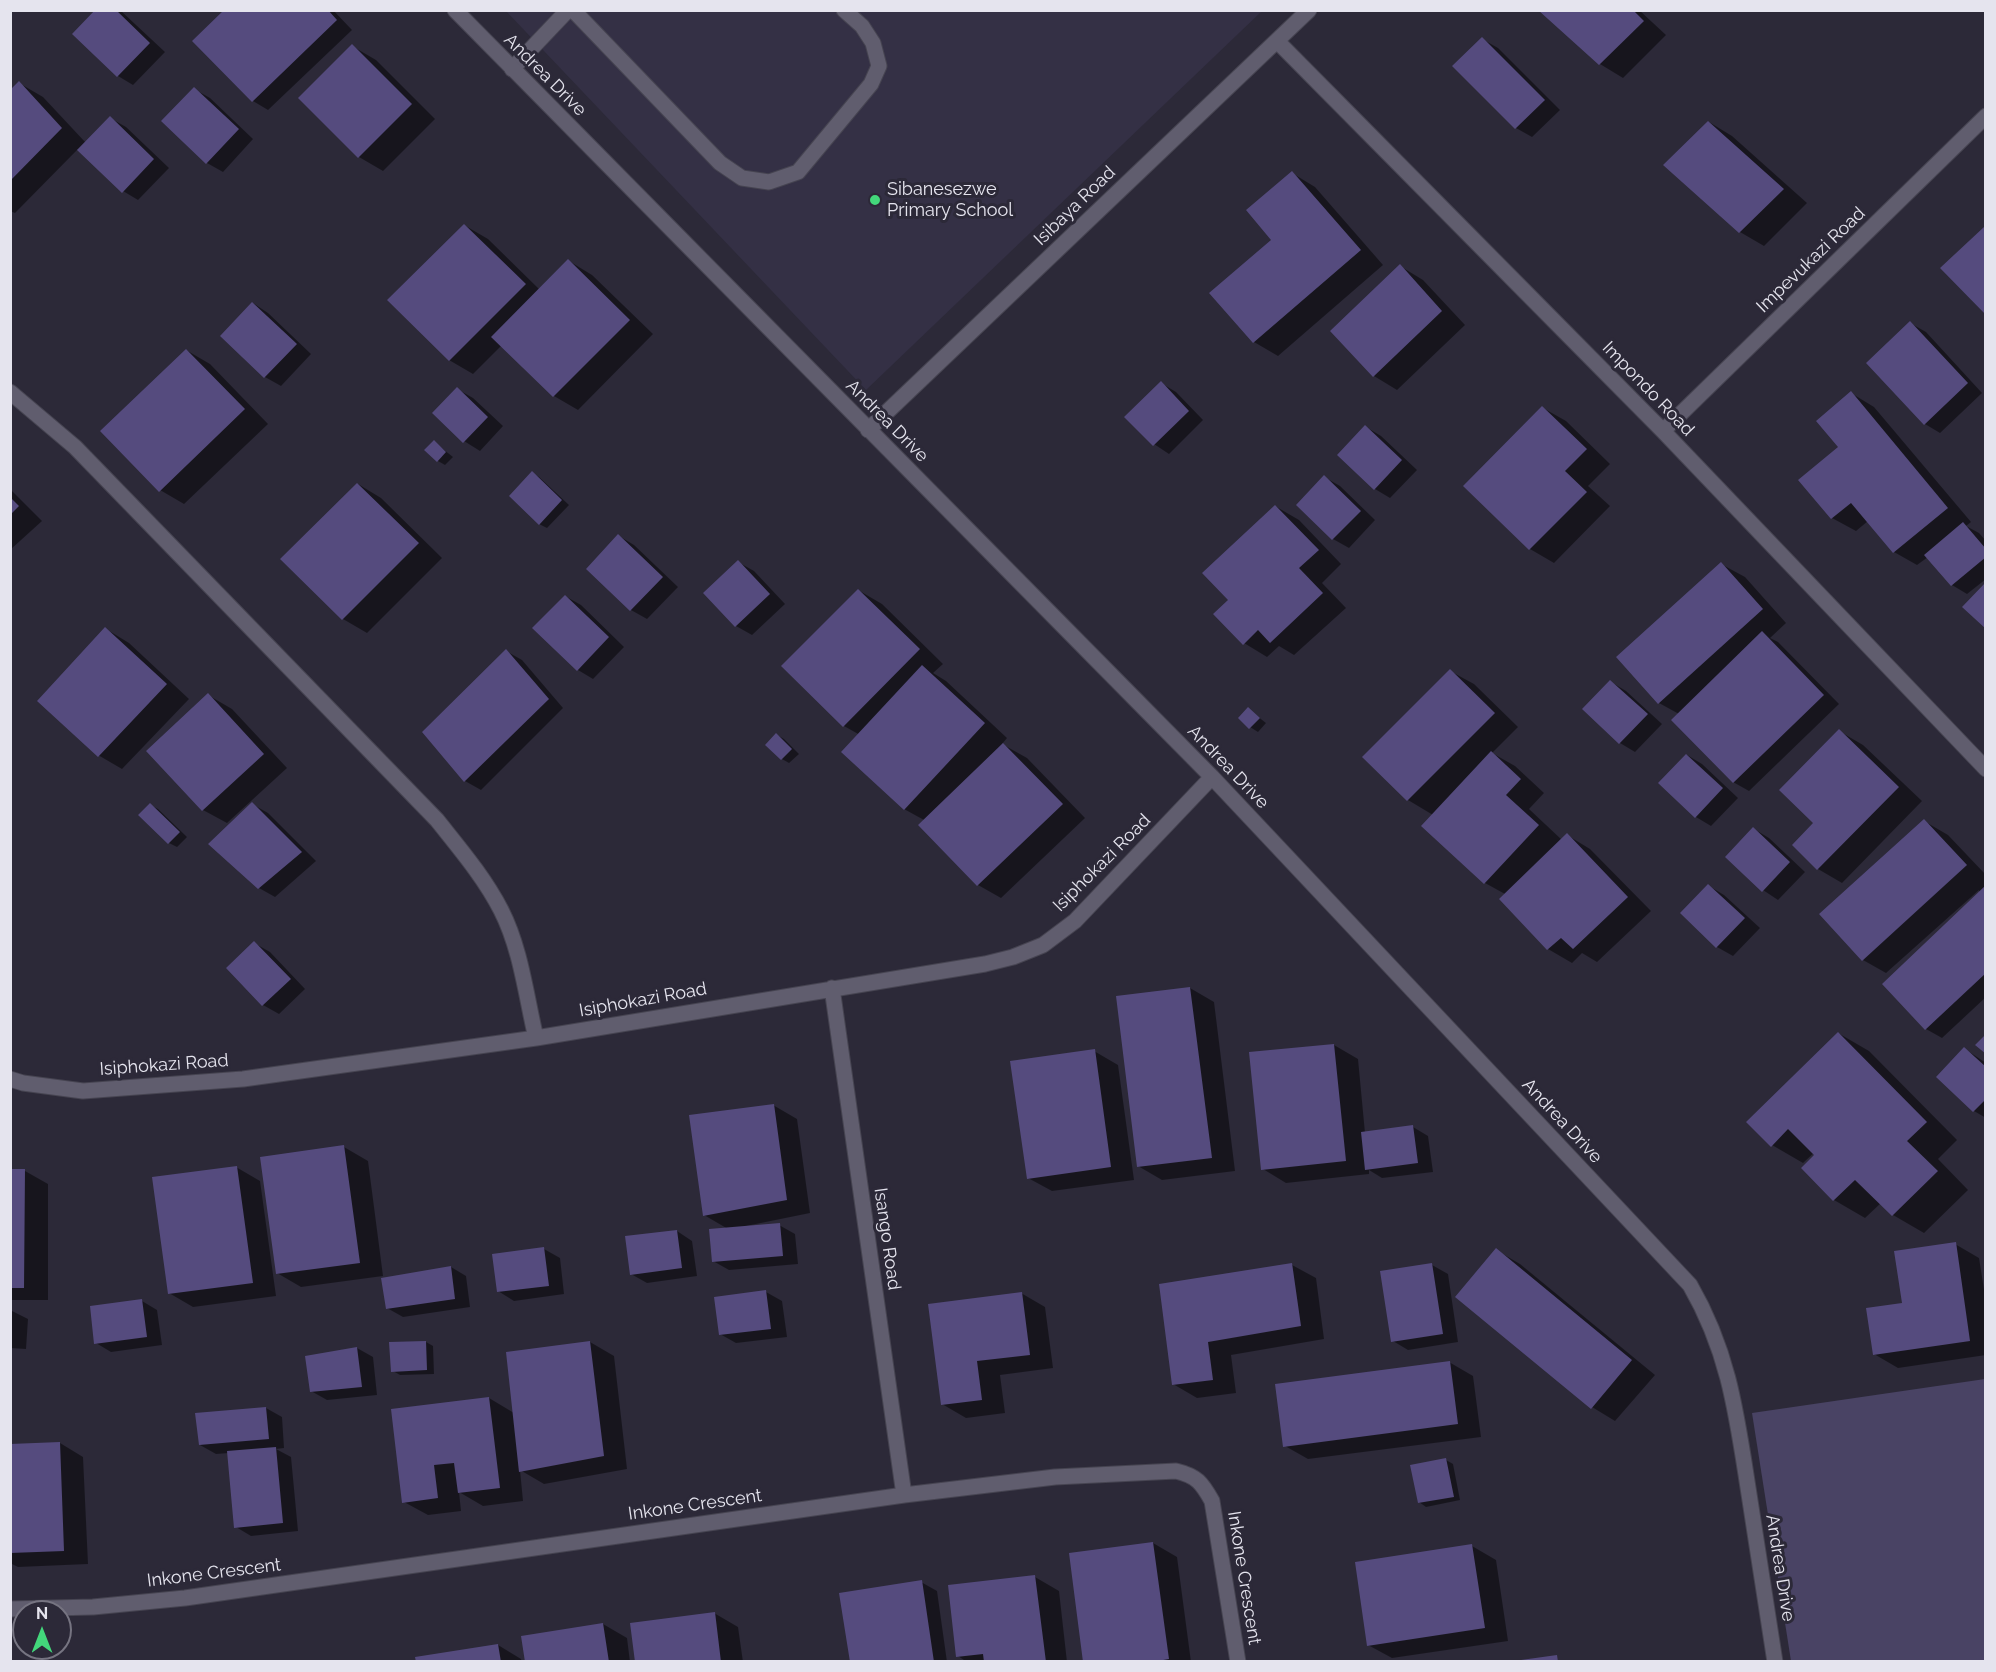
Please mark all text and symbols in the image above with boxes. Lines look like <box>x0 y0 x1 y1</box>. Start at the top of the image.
street label: Andrea Drive <box>499 29 591 121</box>
street label: Isibaya Road <box>1030 162 1120 250</box>
place label: Sibanesezwe Primary School <box>887 179 1013 222</box>
marker: Sibanesezwe Primary School <box>868 193 882 207</box>
street label: Impevukazi Road <box>1752 203 1870 317</box>
street label: Impondo Road <box>1598 337 1698 441</box>
street label: Andrea Drive <box>841 375 933 467</box>
street label: Andrea Drive <box>1183 721 1273 813</box>
street label: Isiphokazi Road <box>1049 810 1155 916</box>
street label: Isiphokazi Road <box>578 978 708 1022</box>
street label: Isiphokazi Road <box>99 1050 229 1080</box>
street label: Andrea Drive <box>1517 1074 1607 1168</box>
street label: Isango Road <box>869 1187 905 1291</box>
street label: Inkone Crescent <box>627 1485 763 1525</box>
street label: Inkone Crescent <box>1223 1510 1265 1646</box>
street label: Andrea Drive <box>1761 1513 1799 1623</box>
street label: Inkone Crescent <box>146 1554 282 1592</box>
north arrow <box>12 1600 72 1660</box>
text: N <box>36 1604 48 1623</box>

